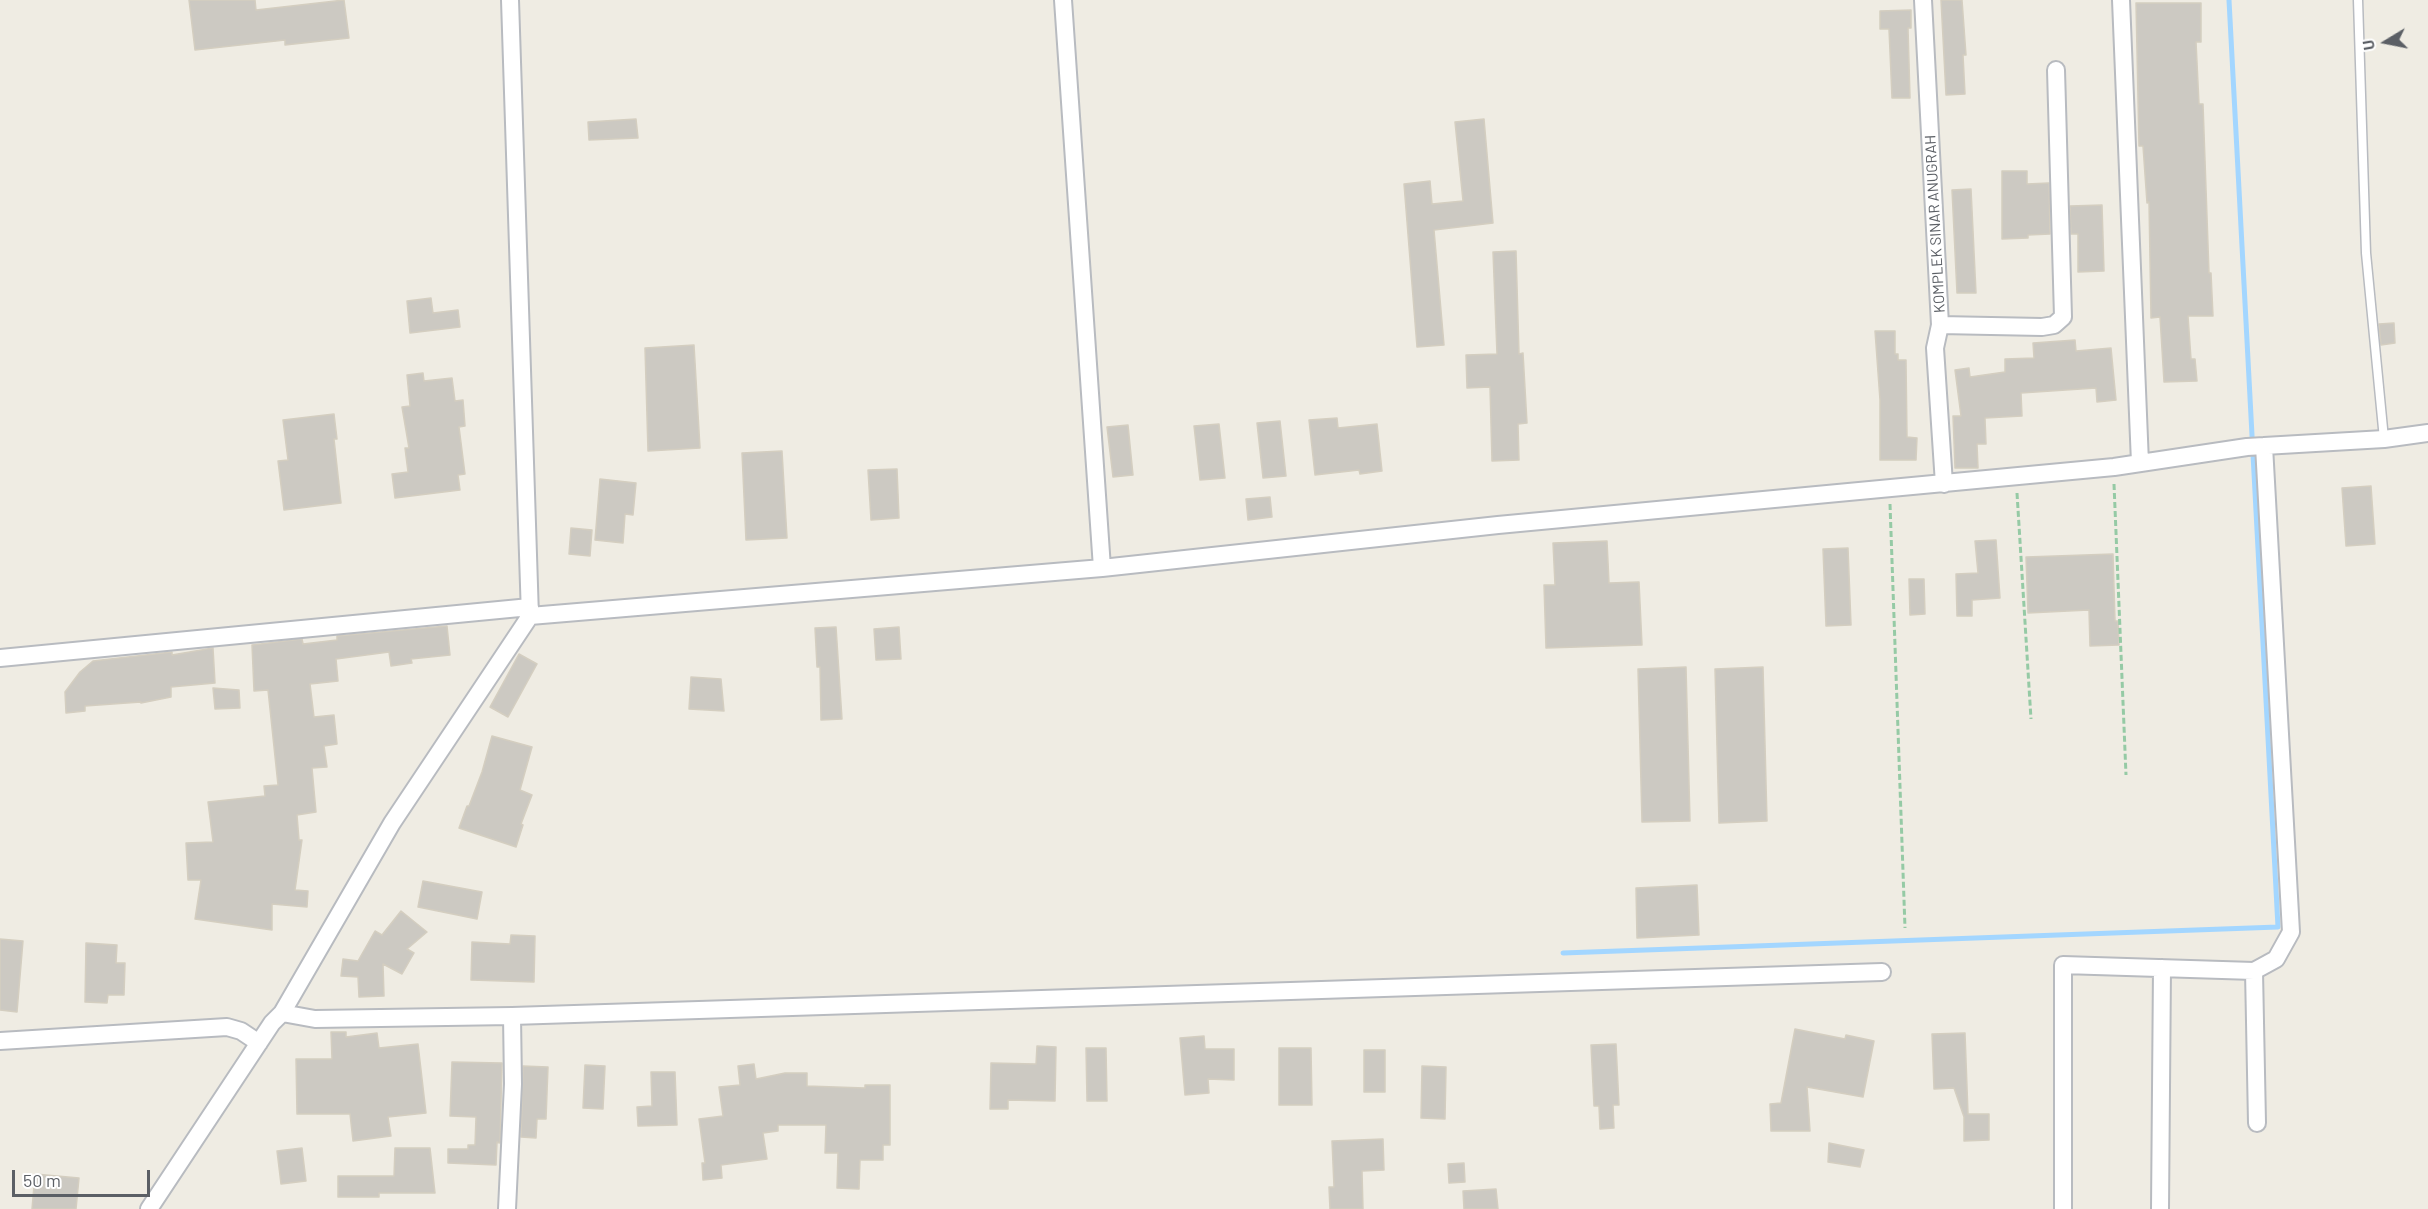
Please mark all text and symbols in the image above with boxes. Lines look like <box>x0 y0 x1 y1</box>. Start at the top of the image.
north arrow <box>2356 12 2416 72</box>
text: U <box>2358 39 2378 52</box>
street label: KOMPLEK SINAR ANUGRAH <box>1921 134 1949 314</box>
scale bar <box>15 1158 153 1196</box>
text: 50 m <box>23 1169 61 1191</box>

